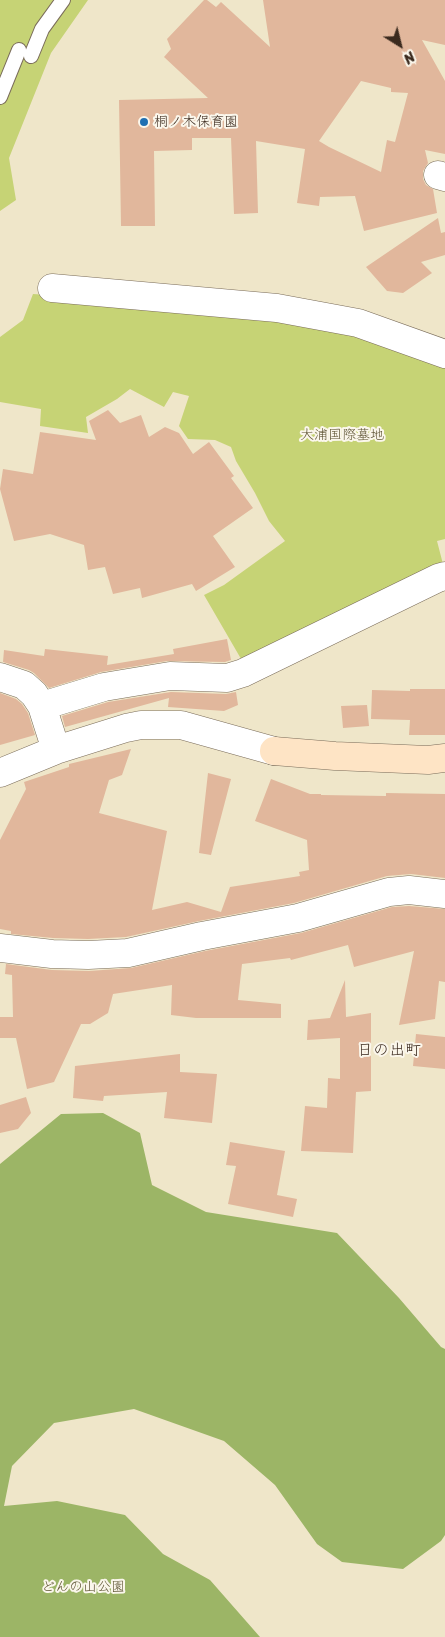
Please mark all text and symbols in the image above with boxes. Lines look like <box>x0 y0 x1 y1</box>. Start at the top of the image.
north arrow <box>375 20 425 70</box>
text: N <box>398 45 420 70</box>
place label: 桐ノ木保育園 <box>154 114 238 130</box>
marker: 桐ノ木保育園 <box>138 116 150 128</box>
park label: 大浦国際墓地 <box>300 427 384 443</box>
district label: 日の出町 <box>357 1041 421 1061</box>
park label: どんの山公園 <box>41 1579 125 1595</box>

